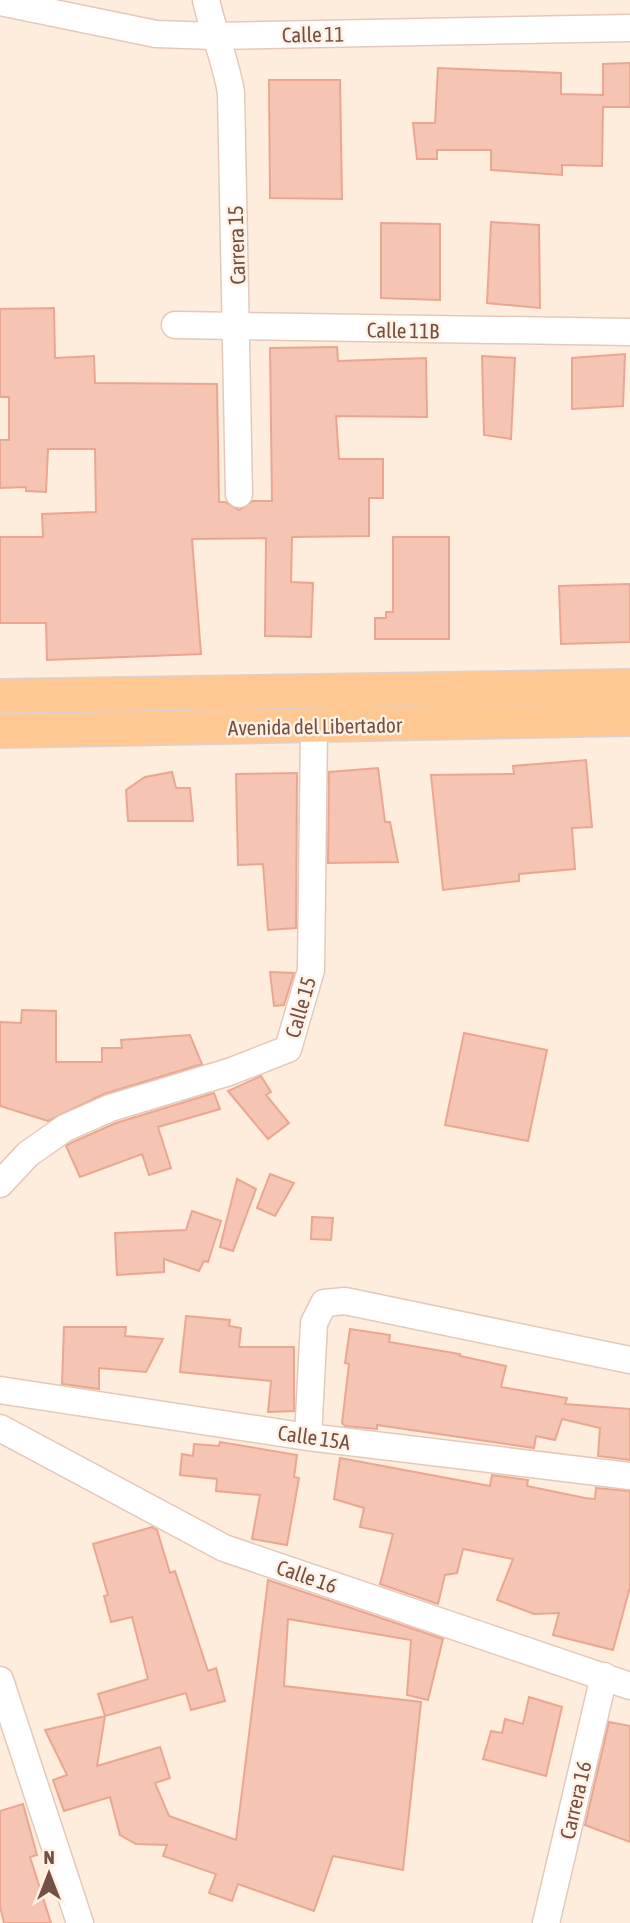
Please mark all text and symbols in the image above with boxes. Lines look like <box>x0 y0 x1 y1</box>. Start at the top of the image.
street label: Calle 11 <box>282 21 344 47</box>
street label: Carrera 15 <box>223 205 249 285</box>
street label: Calle 11B <box>367 317 439 343</box>
street label: Avenida del Libertador <box>228 712 403 740</box>
street label: Calle 15 <box>280 974 320 1040</box>
street label: Calle 15A <box>276 1420 352 1454</box>
street label: Calle 16 <box>274 1555 340 1598</box>
street label: Carrera 16 <box>554 1759 596 1841</box>
north arrow <box>14 1839 84 1909</box>
text: N <box>43 1846 55 1868</box>

